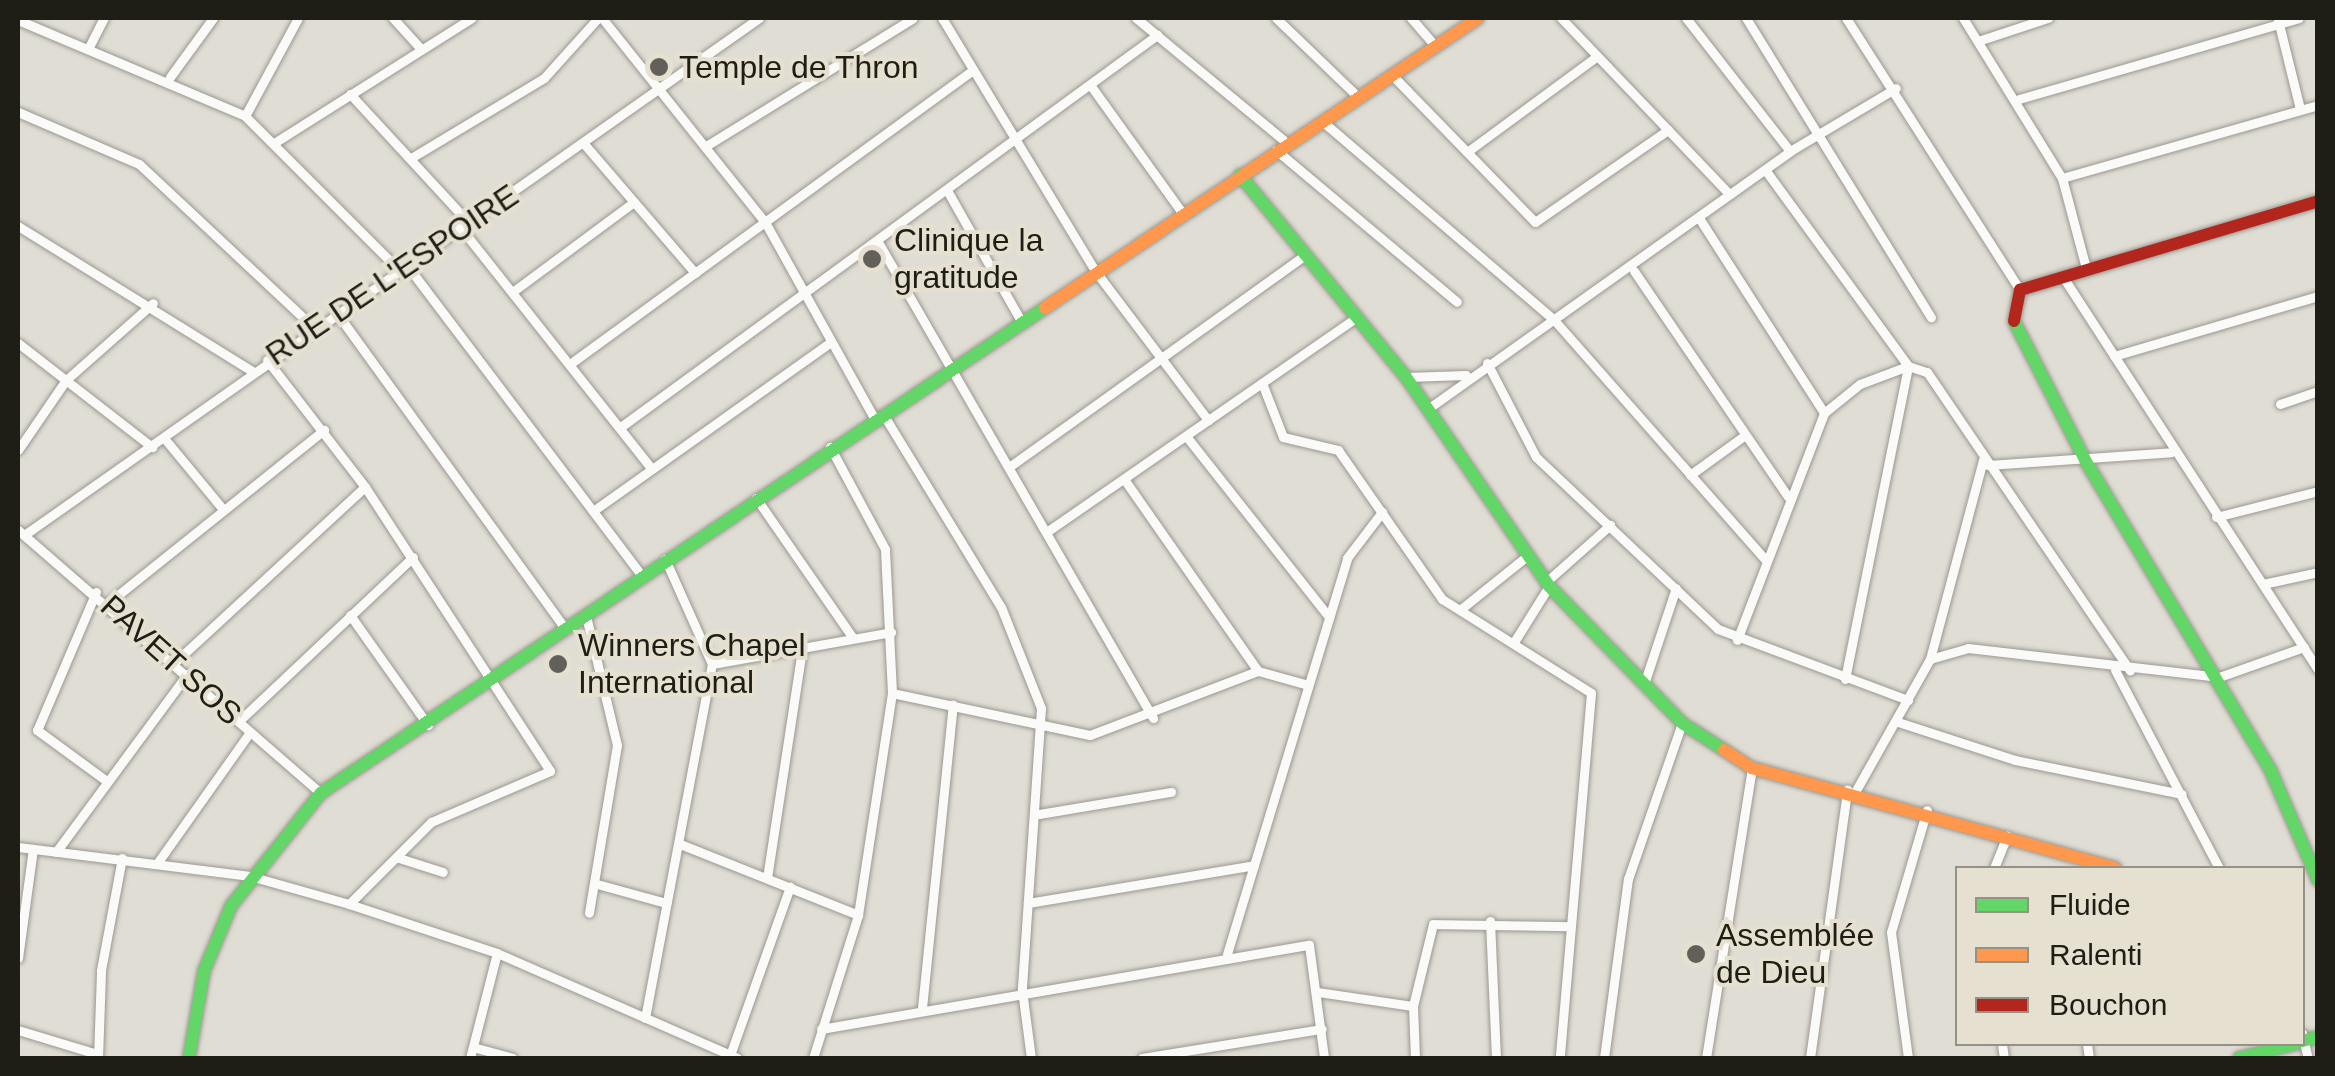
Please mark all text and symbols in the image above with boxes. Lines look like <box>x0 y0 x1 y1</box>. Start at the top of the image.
place label: Temple de Thron <box>679 48 919 86</box>
marker: Temple de Thron <box>648 56 670 78</box>
street label: RUE DE L'ESPOIRE <box>259 176 525 374</box>
place label: Clinique la gratitude <box>894 222 1043 297</box>
marker: Clinique la gratitude <box>859 246 885 272</box>
street label: PAVET SOS <box>93 587 249 733</box>
place label: Winners Chapel International <box>578 627 806 702</box>
marker: Winners Chapel International <box>547 653 569 675</box>
legend <box>1955 866 2305 1046</box>
text: Fluide <box>2049 888 2131 921</box>
place label: Assemblée de Dieu <box>1716 917 1874 992</box>
text: Ralenti <box>2049 938 2142 971</box>
marker: Assemblée de Dieu <box>1685 943 1707 965</box>
text: Bouchon <box>2049 988 2167 1021</box>

